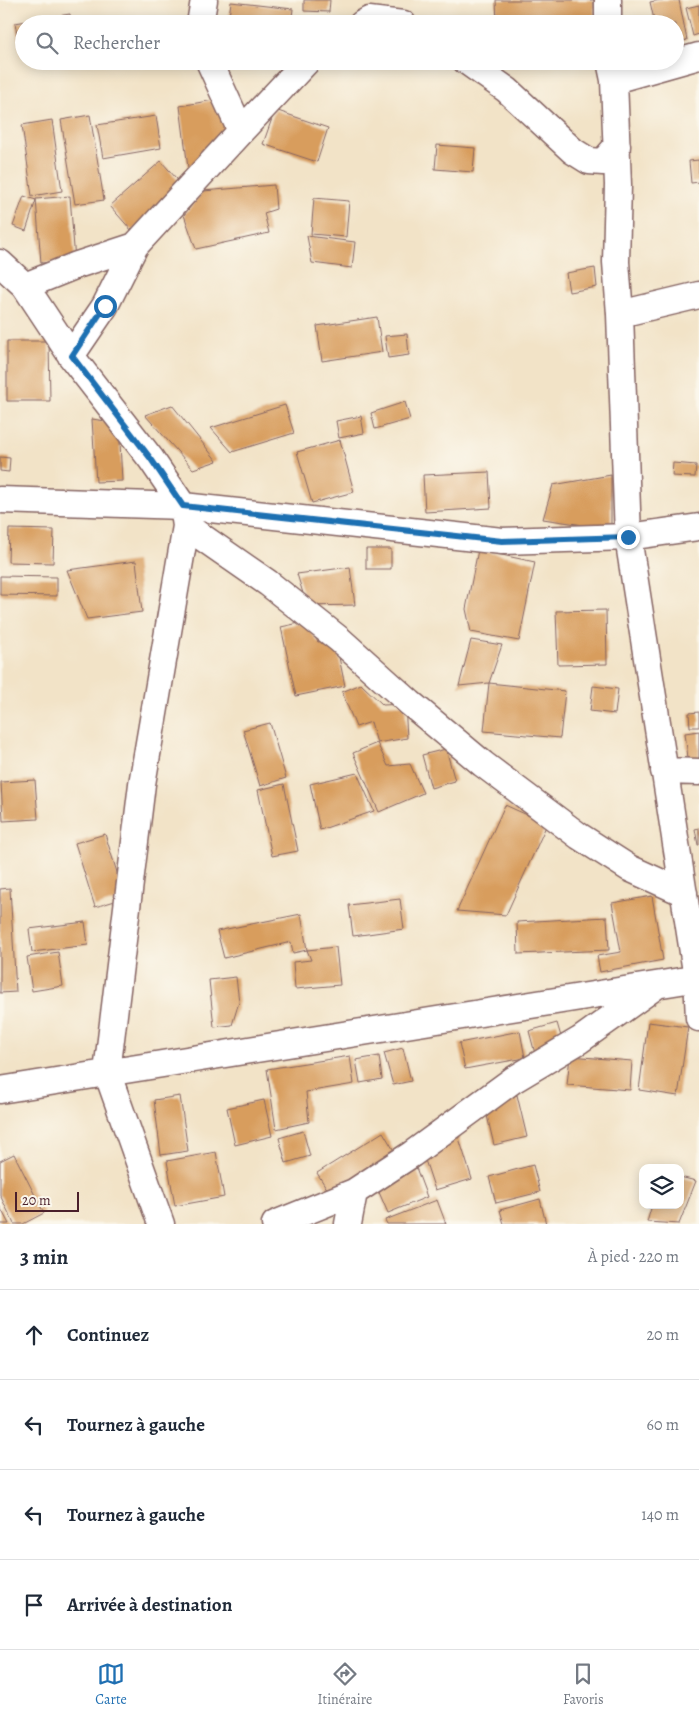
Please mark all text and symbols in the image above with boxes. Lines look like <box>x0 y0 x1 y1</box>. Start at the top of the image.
search box <box>15 15 684 70</box>
icon: search <box>33 29 61 57</box>
text: Rechercher <box>73 30 160 56</box>
route start <box>94 295 117 318</box>
route end <box>617 526 640 549</box>
map controls <box>639 1164 684 1209</box>
button: layers <box>639 1164 684 1209</box>
scale bar <box>15 1189 79 1212</box>
text: 20 m <box>22 1191 51 1210</box>
text: 3 min <box>20 1243 68 1271</box>
text: À pied · 220 m <box>588 1246 679 1268</box>
icon: ahead <box>20 1321 48 1349</box>
text: Continuez <box>67 1322 149 1348</box>
text: 20 m <box>646 1324 679 1346</box>
icon: left <box>20 1411 48 1439</box>
text: Tournez à gauche <box>67 1412 205 1438</box>
text: 60 m <box>647 1414 679 1436</box>
icon: left <box>20 1501 48 1529</box>
text: Tournez à gauche <box>67 1502 205 1528</box>
text: 140 m <box>641 1504 679 1526</box>
icon: arrive <box>20 1591 48 1619</box>
text: Arrivée à destination <box>67 1592 232 1618</box>
tab: Carte <box>95 1660 127 1709</box>
tab: Itinéraire <box>318 1660 372 1709</box>
tab: Favoris <box>563 1660 604 1709</box>

